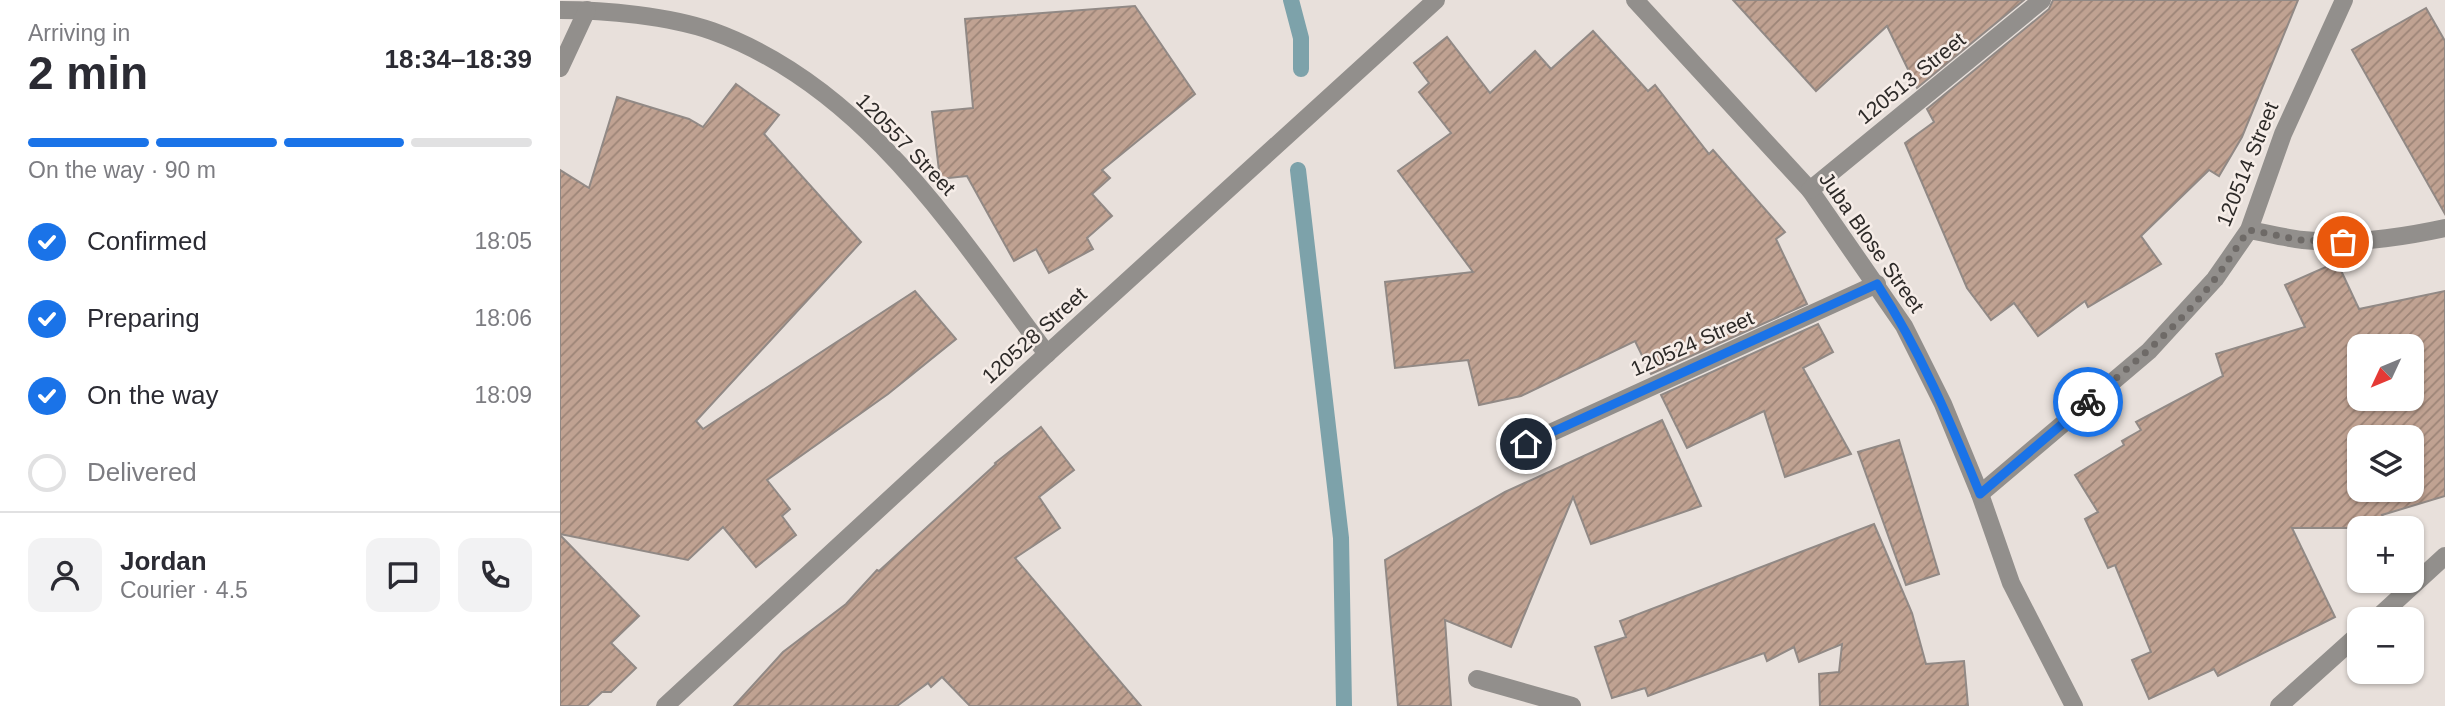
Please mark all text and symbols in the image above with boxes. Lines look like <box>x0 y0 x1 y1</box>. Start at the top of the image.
text: Arriving in <box>28 20 130 46</box>
street label: 120513 Street <box>1852 27 1970 128</box>
text: 18:34–18:39 <box>385 44 532 74</box>
text: 2 min <box>28 47 148 99</box>
street label: 120557 Street <box>852 89 960 200</box>
street label: 120514 Street <box>2212 98 2282 229</box>
text: On the way · 90 m <box>28 157 216 183</box>
street label: Juba Blose Street <box>1815 168 1929 317</box>
pin <box>2313 212 2373 272</box>
icon: check <box>28 223 66 261</box>
icon: bag <box>2324 223 2362 261</box>
text: Confirmed <box>87 226 207 256</box>
text: 18:05 <box>474 228 532 254</box>
street label: 120528 Street <box>977 282 1091 388</box>
icon: check <box>28 300 66 338</box>
text: Preparing <box>87 303 200 333</box>
text: 18:06 <box>474 305 532 331</box>
street label: 120524 Street <box>1627 306 1757 380</box>
north arrow <box>2347 334 2424 411</box>
map controls <box>2347 334 2424 684</box>
courier <box>2053 367 2123 437</box>
icon: check <box>28 377 66 415</box>
text: On the way <box>87 380 219 410</box>
text: 18:09 <box>474 382 532 408</box>
icon: bike <box>2069 383 2107 421</box>
pin <box>1496 414 1556 474</box>
icon: home <box>1507 425 1545 463</box>
button: layers <box>2347 425 2424 502</box>
text: Delivered <box>87 457 197 487</box>
button: + <box>2347 516 2424 593</box>
button: person <box>28 538 102 612</box>
button: chat <box>366 538 440 612</box>
button: phone <box>458 538 532 612</box>
text: Jordan <box>120 546 207 576</box>
text: Courier · 4.5 <box>120 577 248 603</box>
button: − <box>2347 607 2424 684</box>

